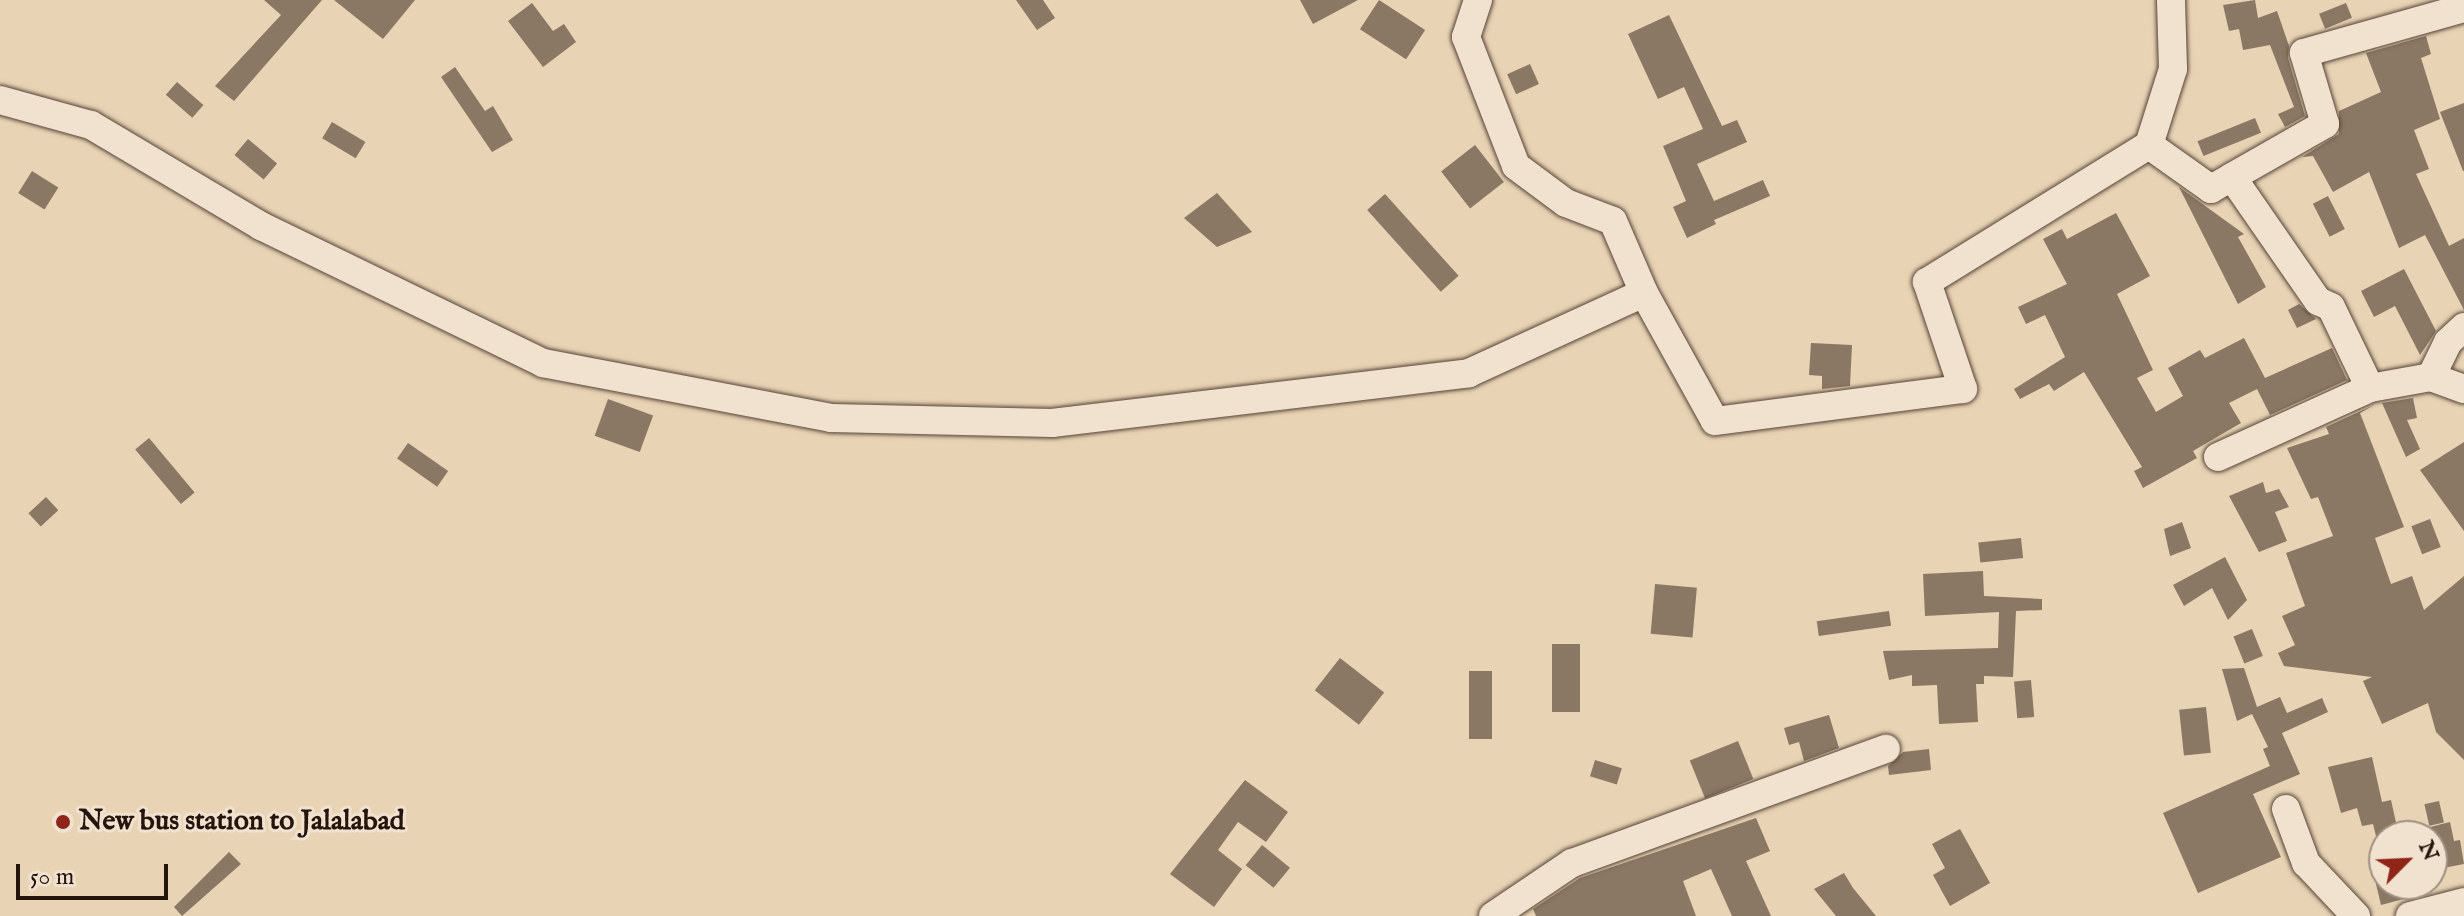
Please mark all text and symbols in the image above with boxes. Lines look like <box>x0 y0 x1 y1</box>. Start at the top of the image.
place label: New bus station to Jalalabad <box>79 805 405 839</box>
marker: New bus station to Jalalabad <box>54 813 72 831</box>
north arrow <box>2368 820 2448 900</box>
text: N <box>2411 837 2445 865</box>
scale bar <box>20 848 172 898</box>
text: 50 m <box>30 862 74 893</box>

